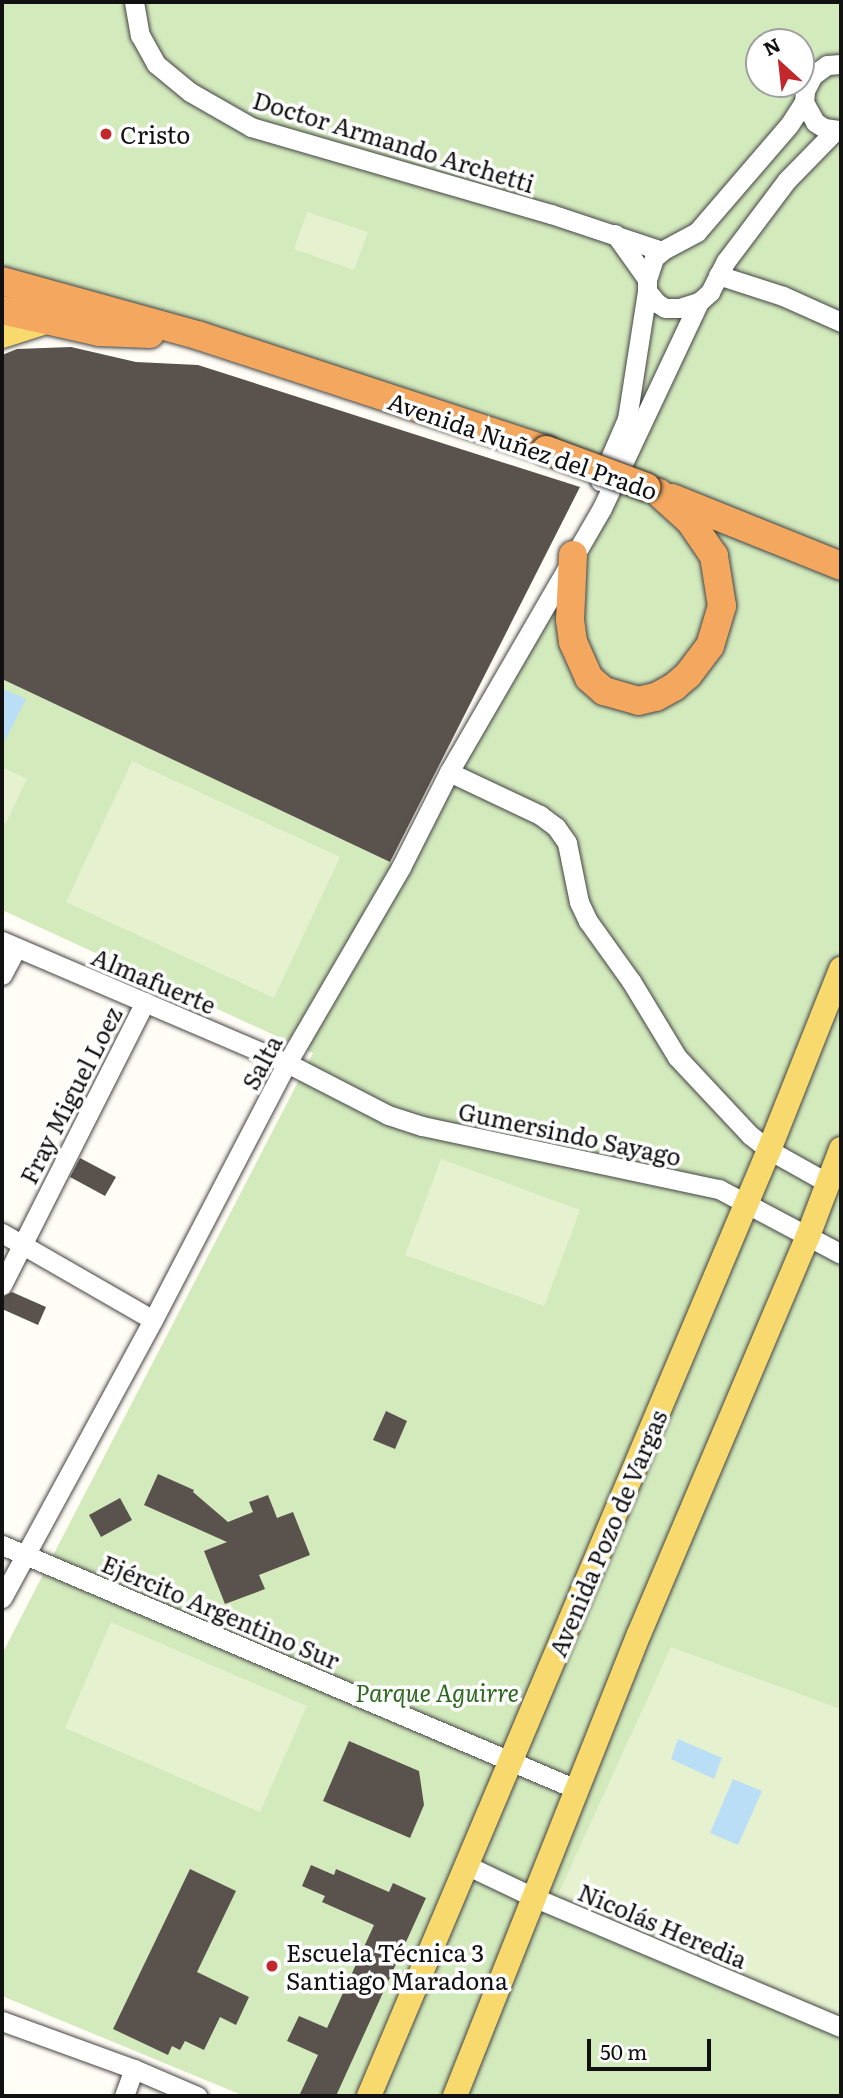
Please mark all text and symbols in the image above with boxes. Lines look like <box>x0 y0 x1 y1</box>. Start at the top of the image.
north arrow <box>745 28 815 98</box>
text: N <box>758 30 785 62</box>
street label: Doctor Armando Archetti <box>250 84 538 198</box>
place label: Cristo <box>120 120 190 148</box>
marker: Cristo <box>98 126 114 142</box>
street label: Avenida Nuñez del Prado <box>385 385 661 505</box>
street label: Almafuerte <box>88 941 220 1019</box>
street label: Fray Miguel Loez <box>13 1002 127 1188</box>
street label: Salta <box>235 1030 287 1094</box>
street label: Gumersindo Sayago <box>456 1095 684 1171</box>
street label: Avenida Pozo de Vargas <box>542 1405 672 1661</box>
street label: Ejército Argentino Sur <box>98 1548 344 1674</box>
park label: Parque Aguirre <box>355 1678 519 1706</box>
street label: Nicolás Heredia <box>574 1876 752 1974</box>
place label: Escuela Técnica 3 Santiago Maradona <box>286 1938 508 1994</box>
marker: Escuela Técnica 3 Santiago Maradona <box>264 1958 280 1974</box>
scale bar <box>591 2024 715 2068</box>
text: 50 m <box>600 2035 647 2066</box>

